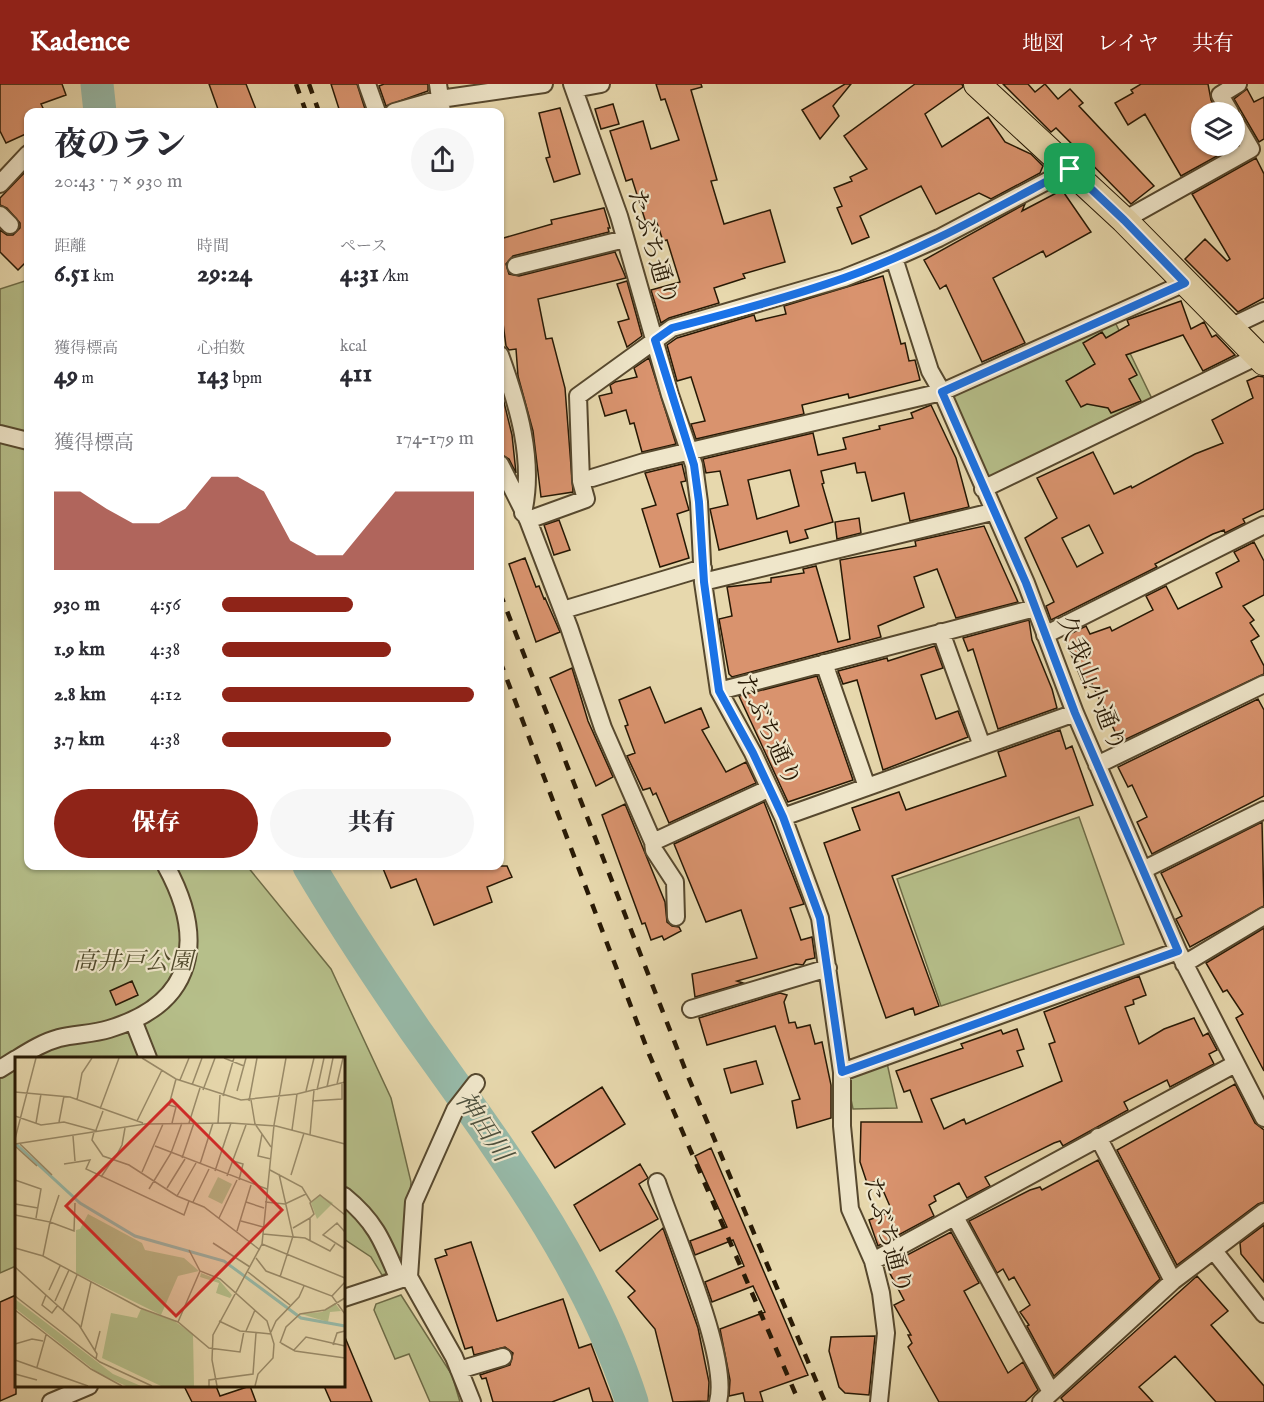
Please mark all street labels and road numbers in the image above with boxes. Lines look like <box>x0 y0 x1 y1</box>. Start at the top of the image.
street label: たぶち通り <box>620 186 684 310</box>
street label: 久我山小通り <box>1050 611 1132 757</box>
street label: たぶち通り <box>729 670 807 792</box>
street label: たぶち通り <box>856 1174 918 1298</box>

